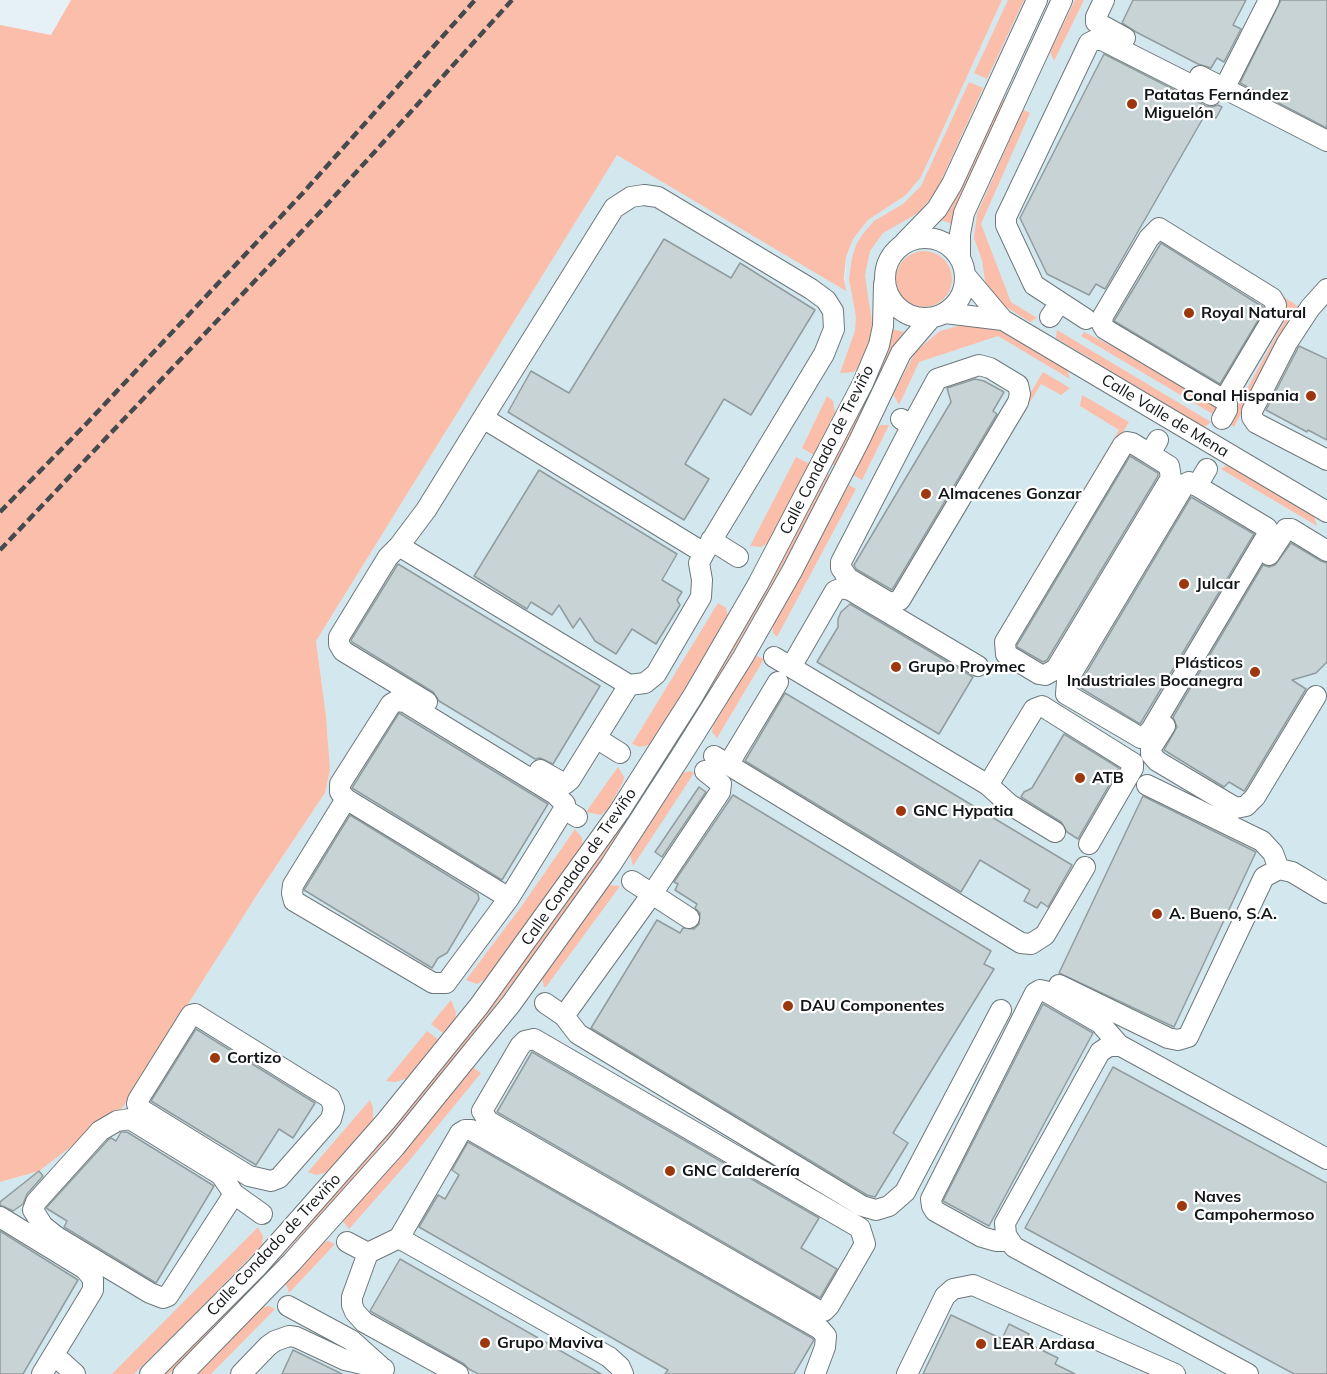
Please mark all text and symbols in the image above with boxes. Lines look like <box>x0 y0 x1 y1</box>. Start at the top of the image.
place label: Patatas Fernández Miguelón <box>1144 85 1289 123</box>
marker: Patatas Fernández Miguelón <box>1125 97 1139 111</box>
place label: Royal Natural <box>1201 303 1306 323</box>
marker: Royal Natural <box>1182 306 1196 320</box>
street label: Calle Condado de Treviño <box>776 362 878 538</box>
street label: Calle Valle de Mena <box>1098 370 1232 462</box>
place label: Conal Hispania <box>1183 386 1299 406</box>
marker: Conal Hispania <box>1304 389 1318 403</box>
place label: Almacenes Gonzar <box>938 484 1081 504</box>
marker: Almacenes Gonzar <box>919 487 933 501</box>
place label: Julcar <box>1196 574 1240 594</box>
marker: Julcar <box>1177 577 1191 591</box>
place label: Plásticos Industriales Bocanegra <box>1067 653 1243 691</box>
place label: Grupo Proymec <box>908 657 1025 677</box>
marker: Grupo Proymec <box>889 660 903 674</box>
marker: Plásticos Industriales Bocanegra <box>1248 665 1262 679</box>
place label: ATB <box>1092 768 1124 788</box>
marker: ATB <box>1073 771 1087 785</box>
street label: Calle Condado de Treviño <box>517 785 641 949</box>
place label: GNC Hypatia <box>913 801 1013 821</box>
marker: GNC Hypatia <box>894 804 908 818</box>
place label: A. Bueno, S.A. <box>1169 904 1277 924</box>
marker: A. Bueno, S.A. <box>1150 907 1164 921</box>
place label: DAU Componentes <box>800 996 945 1016</box>
marker: DAU Componentes <box>781 999 795 1013</box>
place label: Cortizo <box>227 1048 282 1068</box>
marker: Cortizo <box>208 1051 222 1065</box>
place label: GNC Calderería <box>682 1161 800 1181</box>
marker: GNC Calderería <box>663 1164 677 1178</box>
street label: Calle Condado de Treviño <box>203 1170 345 1320</box>
place label: Naves Campohermoso <box>1194 1187 1314 1225</box>
marker: Naves Campohermoso <box>1175 1199 1189 1213</box>
place label: Grupo Maviva <box>497 1333 604 1353</box>
place label: LEAR Ardasa <box>993 1334 1095 1354</box>
marker: Grupo Maviva <box>478 1336 492 1350</box>
marker: LEAR Ardasa <box>974 1337 988 1351</box>

